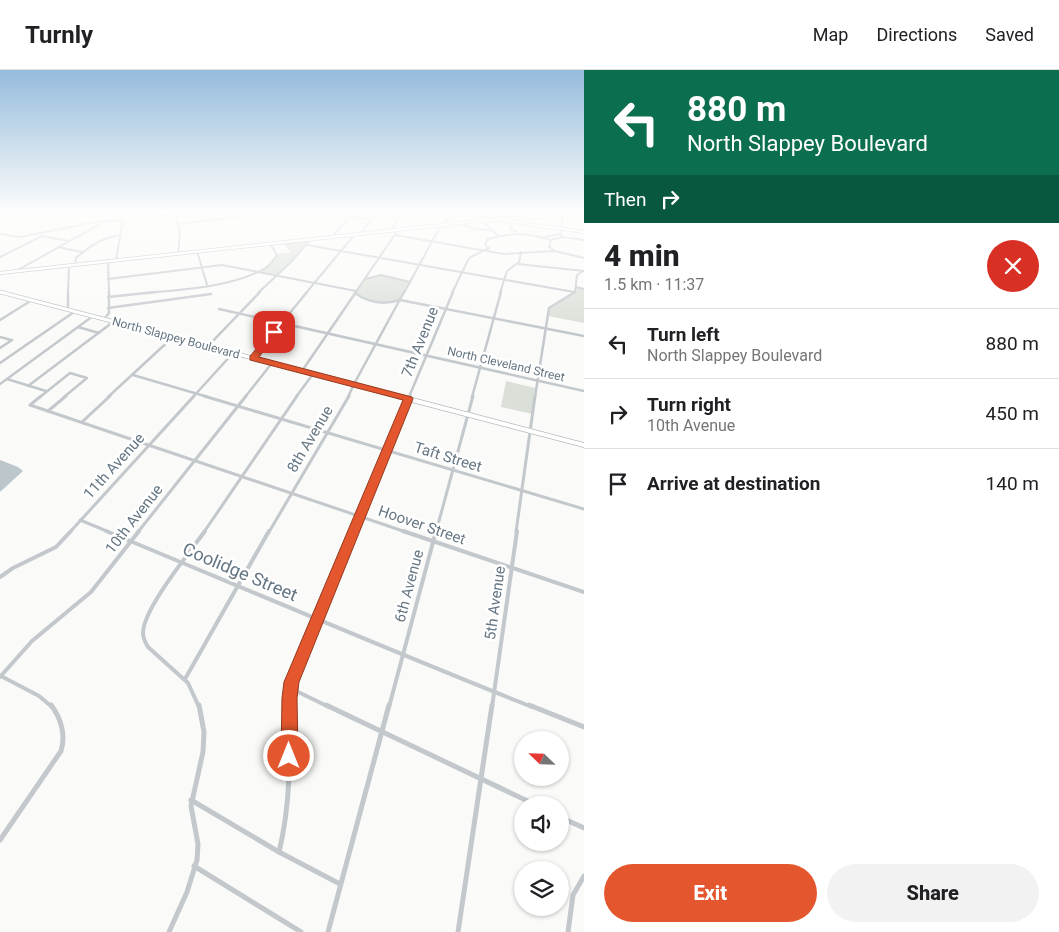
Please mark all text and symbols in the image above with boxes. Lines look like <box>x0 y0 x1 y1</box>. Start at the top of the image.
text: Turnly <box>25 21 93 49</box>
text: Map <box>813 24 848 45</box>
text: Directions <box>876 24 957 45</box>
text: Saved <box>985 24 1034 45</box>
text: 880 m <box>687 89 786 130</box>
icon: left <box>604 90 669 155</box>
text: North Slappey Boulevard <box>687 131 928 156</box>
icon: right <box>656 185 684 213</box>
text: Then <box>604 188 646 211</box>
text: 4 min <box>604 238 680 273</box>
button: close <box>987 240 1039 292</box>
text: 1.5 km · 11:37 <box>604 275 704 294</box>
street label: 7th Avenue <box>398 304 442 380</box>
pin <box>253 311 295 353</box>
street label: North Slappey Boulevard <box>111 314 241 362</box>
icon: arrive <box>260 318 288 346</box>
text: Turn left <box>647 323 720 346</box>
icon: left <box>604 330 632 358</box>
text: 880 m <box>986 332 1039 355</box>
street label: North Cleveland Street <box>446 344 566 384</box>
text: North Slappey Boulevard <box>647 346 822 365</box>
text: Turn right <box>647 393 731 416</box>
icon: right <box>604 400 632 428</box>
street label: 8th Avenue <box>283 402 337 476</box>
text: 450 m <box>986 402 1039 425</box>
text: 10th Avenue <box>647 416 735 435</box>
street label: 11th Avenue <box>80 429 148 503</box>
street label: Taft Street <box>412 438 484 476</box>
icon: arrive <box>604 470 632 498</box>
text: Arrive at destination <box>647 472 820 495</box>
text: 140 m <box>986 472 1039 495</box>
street label: 10th Avenue <box>101 481 167 557</box>
street label: Hoover Street <box>376 502 468 548</box>
street label: Coolidge Street <box>180 538 301 605</box>
street label: 6th Avenue <box>391 548 427 624</box>
street label: 5th Avenue <box>481 565 509 641</box>
position arrow <box>262 729 314 781</box>
north arrow <box>514 731 569 786</box>
map controls <box>514 731 569 916</box>
button: sound <box>514 796 569 851</box>
button: layers <box>514 861 569 916</box>
button: Exit <box>604 864 817 922</box>
button: Share <box>827 864 1039 922</box>

